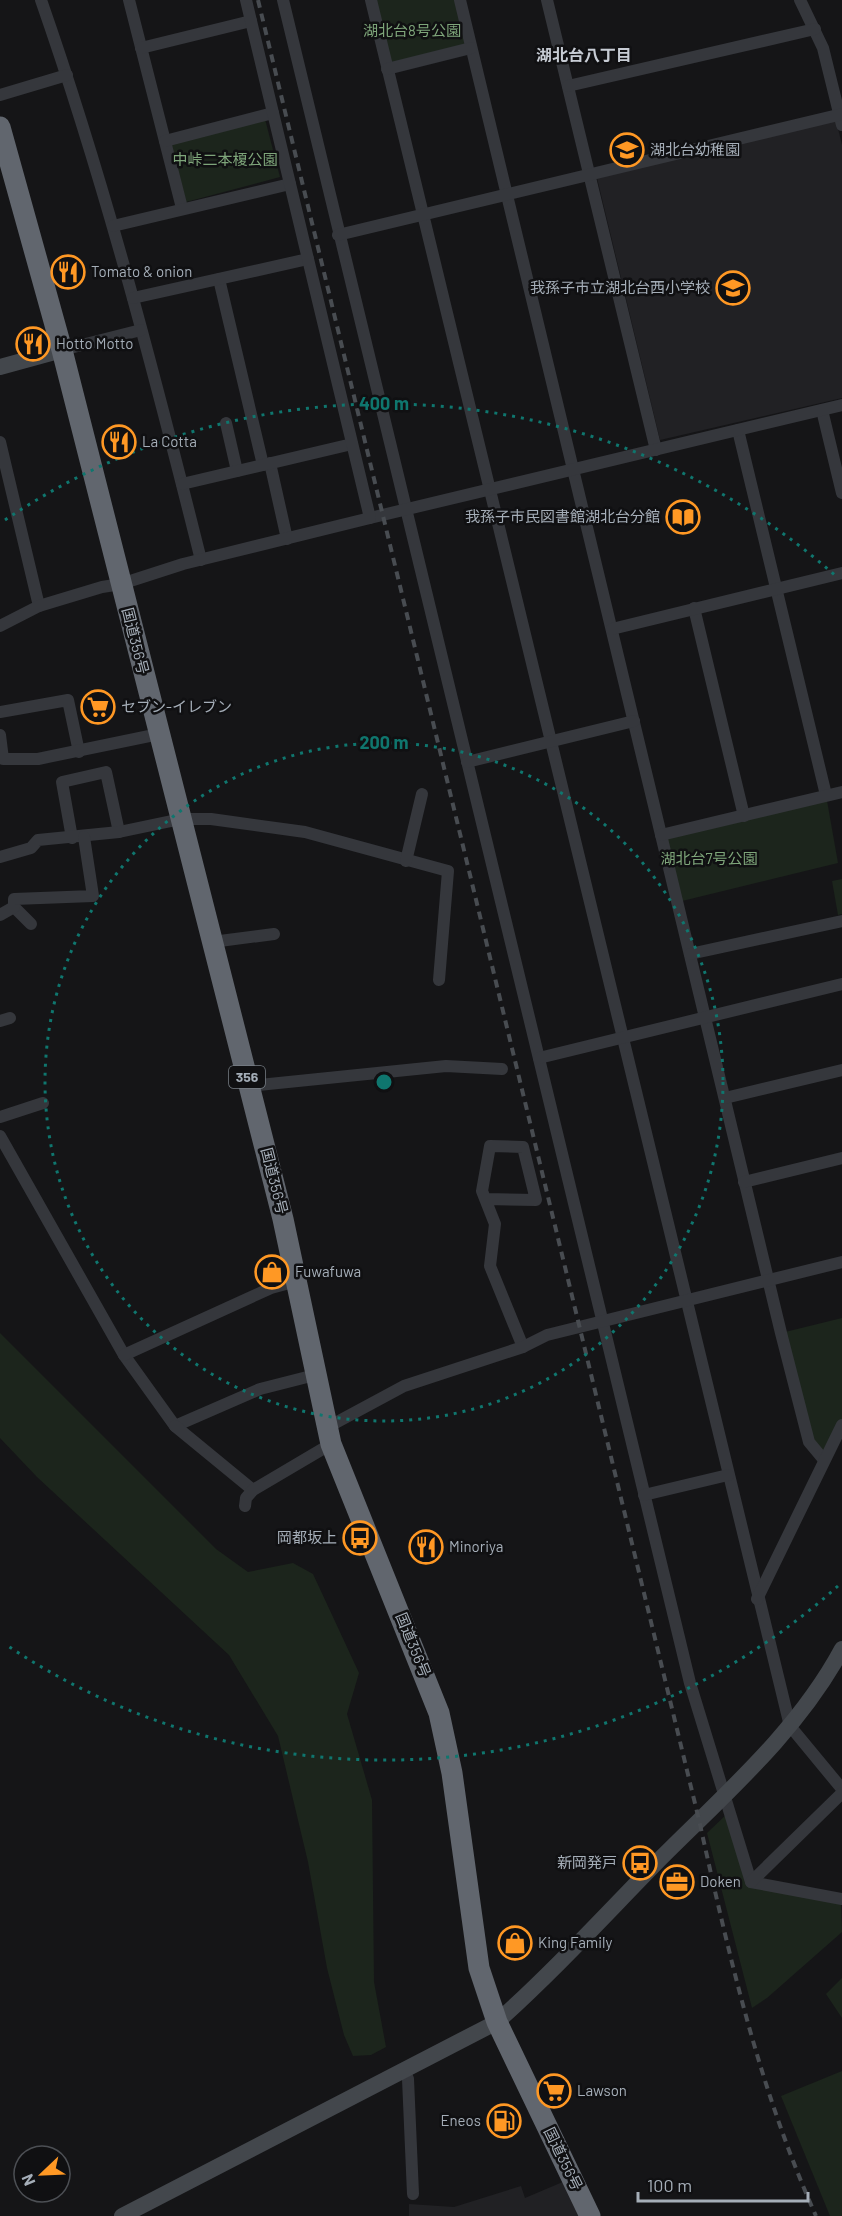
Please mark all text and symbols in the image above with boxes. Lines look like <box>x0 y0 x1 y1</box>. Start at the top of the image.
park label: 湖北台8号公園 <box>363 21 461 39</box>
district label: 湖北台八丁目 <box>536 45 632 64</box>
school or university icon: 湖北台幼稚園 <box>609 132 645 168</box>
place label: 湖北台幼稚園 <box>650 140 740 158</box>
park label: 中峠二本榎公園 <box>172 150 278 168</box>
restaurant icon: Tomato & onion <box>50 254 86 290</box>
place label: Tomato & onion <box>91 262 192 280</box>
school or university icon: 我孫子市立湖北台西小学校 <box>715 270 751 306</box>
place label: 我孫子市立湖北台西小学校 <box>530 278 710 296</box>
restaurant icon: Hotto Motto <box>15 326 51 362</box>
place label: Hotto Motto <box>56 334 133 352</box>
text: 400 m <box>359 392 409 414</box>
restaurant icon: La Cotta <box>101 424 137 460</box>
place label: La Cotta <box>142 432 197 450</box>
library icon: 我孫子市民図書館湖北台分館 <box>665 499 701 535</box>
place label: 我孫子市民図書館湖北台分館 <box>465 507 660 525</box>
street label: 国道356号 <box>119 606 153 676</box>
supermarket icon: セブン-イレブン <box>80 689 116 725</box>
place label: セブン-イレブン <box>121 697 232 715</box>
text: 200 m <box>359 731 409 753</box>
park label: 湖北台7号公園 <box>660 849 758 867</box>
road number: 356 <box>229 1066 265 1088</box>
centre of rings <box>374 1072 394 1092</box>
street label: 国道356号 <box>258 1146 292 1216</box>
shop icon: Fuwafuwa <box>254 1254 290 1290</box>
place label: Fuwafuwa <box>295 1262 361 1280</box>
bus stop icon: 岡都坂上 <box>342 1520 378 1556</box>
place label: 岡都坂上 <box>277 1528 337 1546</box>
restaurant icon: Minoriya <box>408 1529 444 1565</box>
place label: Minoriya <box>449 1537 503 1555</box>
street label: 国道356号 <box>393 1610 435 1680</box>
bus stop icon: 新岡発戸 <box>622 1845 658 1881</box>
place label: 新岡発戸 <box>557 1853 617 1871</box>
office icon: Doken <box>659 1864 695 1900</box>
place label: Doken <box>700 1872 741 1890</box>
shop icon: King Family <box>497 1925 533 1961</box>
place label: King Family <box>538 1933 612 1951</box>
supermarket icon: Lawson <box>536 2073 572 2109</box>
place label: Lawson <box>577 2081 627 2099</box>
fuel station icon: Eneos <box>486 2103 522 2139</box>
place label: Eneos <box>441 2111 481 2129</box>
street label: 国道356号 <box>541 2124 587 2193</box>
north arrow <box>12 2144 72 2204</box>
scale bar <box>638 2165 808 2203</box>
text: N <box>17 2171 39 2189</box>
text: 100 m <box>647 2174 692 2196</box>

